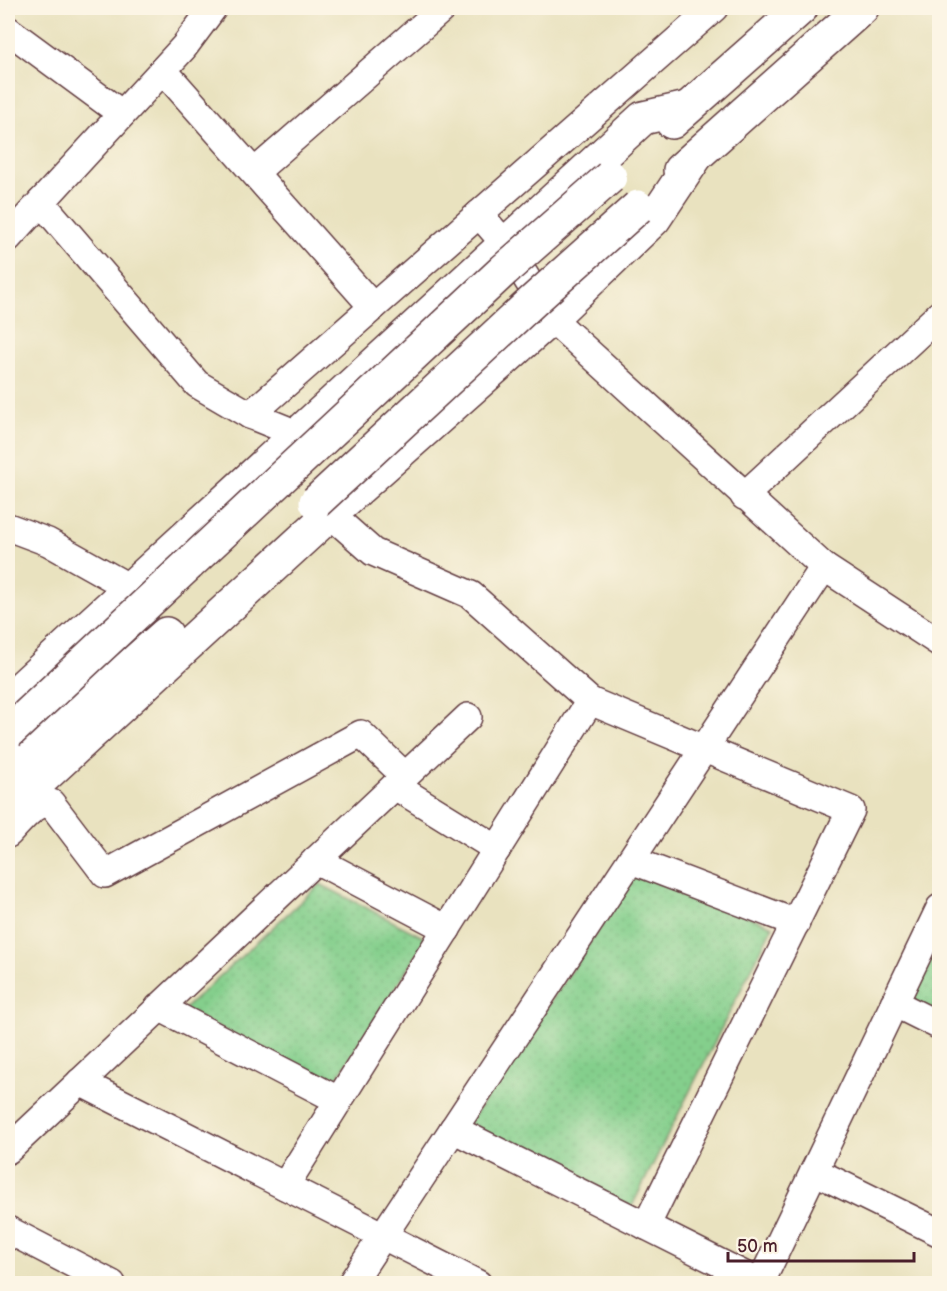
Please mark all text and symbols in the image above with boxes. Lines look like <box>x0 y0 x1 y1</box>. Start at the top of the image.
scale bar <box>728 1225 914 1263</box>
text: 50 m <box>737 1236 778 1257</box>

